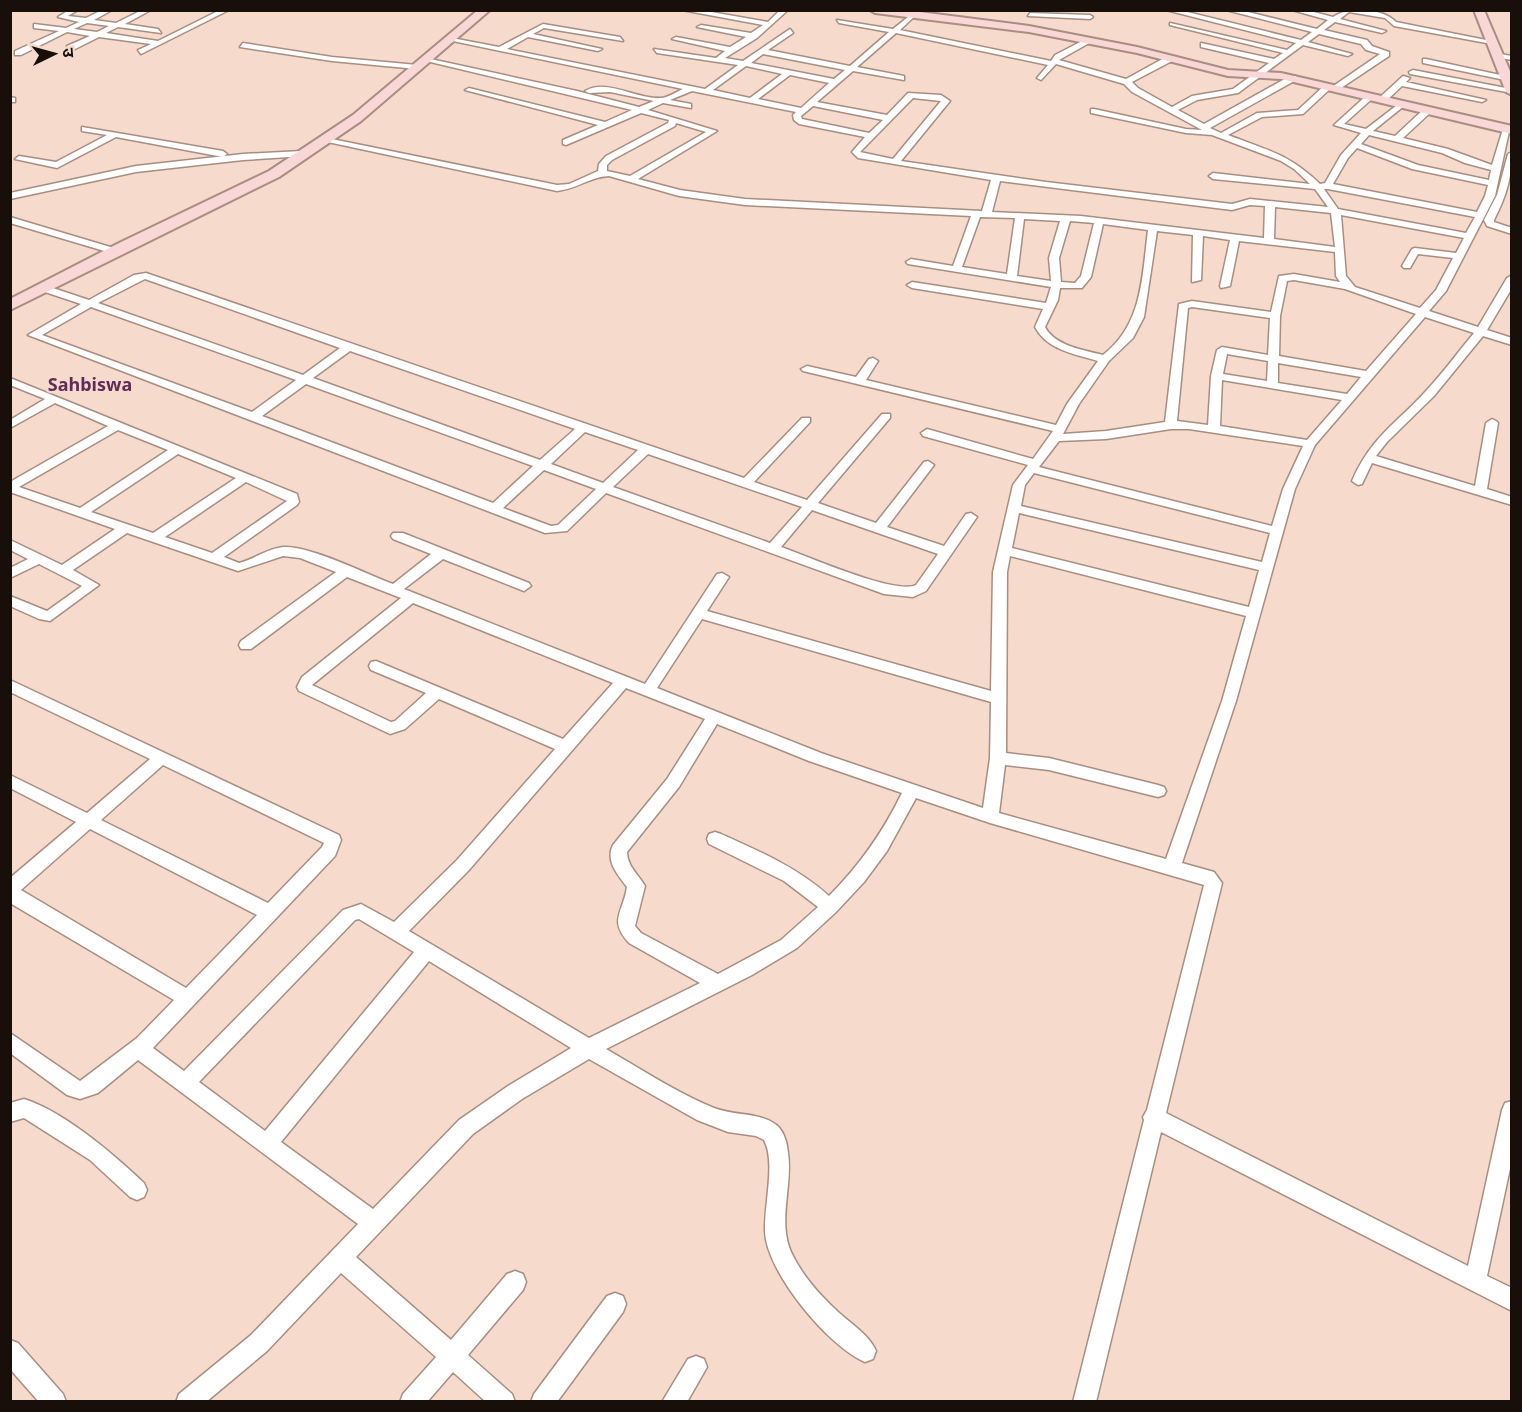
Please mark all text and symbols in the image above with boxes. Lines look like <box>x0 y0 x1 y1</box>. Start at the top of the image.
north arrow <box>24 24 84 84</box>
text: उ <box>58 47 80 59</box>
district label: Sahbiswa <box>48 372 132 396</box>

